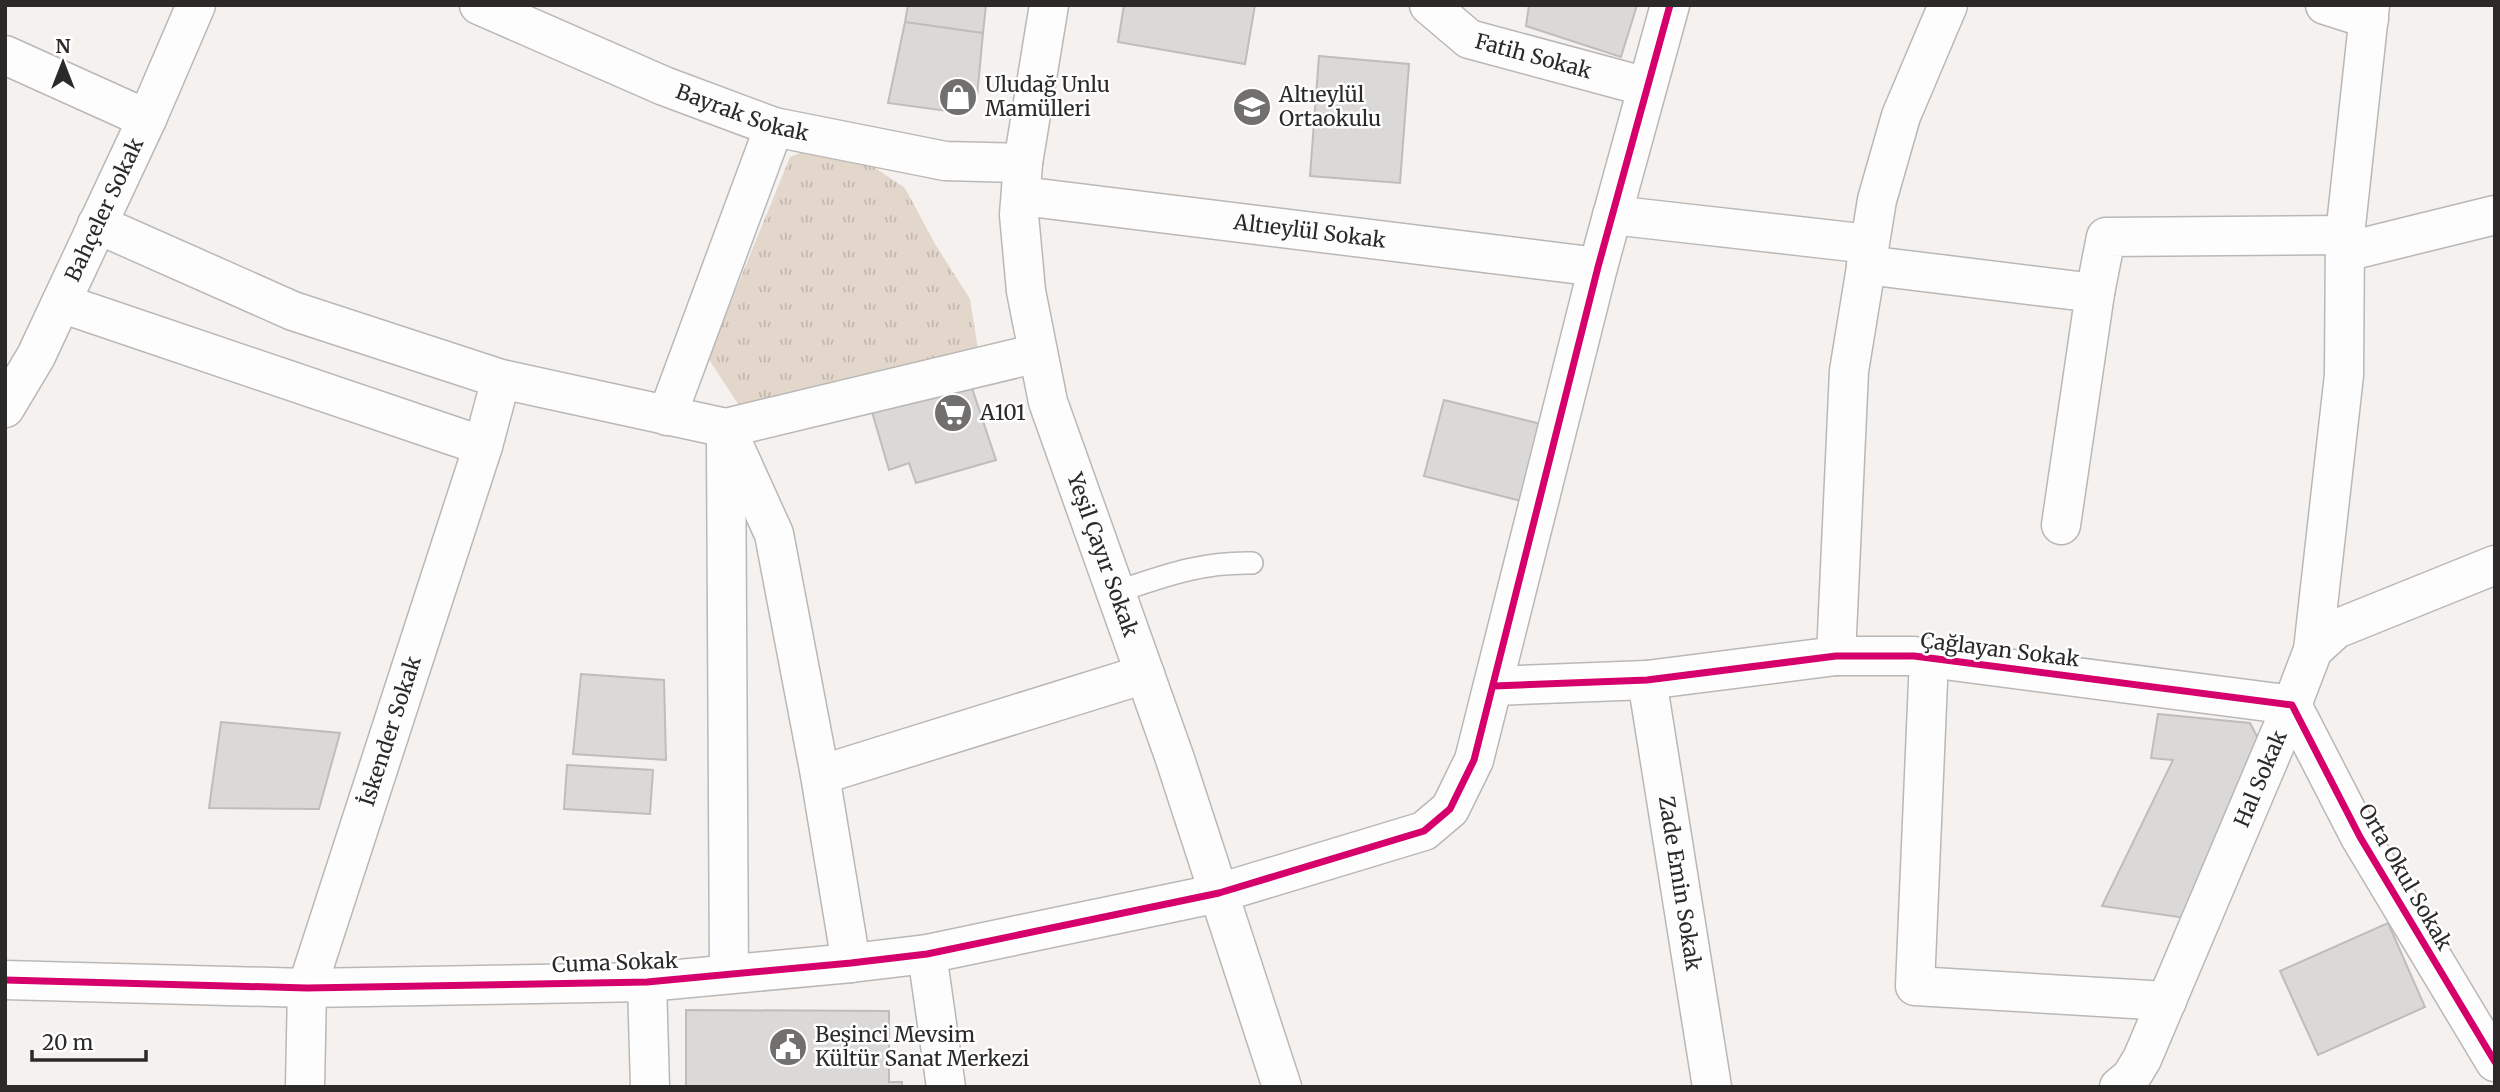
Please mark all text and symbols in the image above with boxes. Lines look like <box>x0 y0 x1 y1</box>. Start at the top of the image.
street label: Fatih Sokak <box>1472 27 1595 85</box>
north arrow <box>28 28 98 98</box>
text: N <box>55 34 71 58</box>
place label: Uludağ Unlu Mamülleri <box>985 71 1110 122</box>
shop icon: Uludağ Unlu Mamülleri <box>937 76 979 118</box>
street label: Bayrak Sokak <box>672 78 812 147</box>
place label: Altıeylül Ortaokulu <box>1278 81 1381 132</box>
school or university icon: Altıeylül Ortaokulu <box>1231 86 1273 128</box>
street label: Bahçeler Sokak <box>59 133 150 286</box>
street label: Altıeylül Sokak <box>1231 208 1388 254</box>
supermarket icon: A101 <box>932 392 974 434</box>
place label: A101 <box>979 399 1025 426</box>
street label: Yeşil Çayır Sokak <box>1061 468 1145 641</box>
street label: Çağlayan Sokak <box>1919 626 2082 673</box>
street label: İskender Sokak <box>353 652 427 809</box>
street label: Hal Sokak <box>2228 726 2293 831</box>
street label: Zade Emin Sokak <box>1653 794 1707 973</box>
street label: Orta Okul Sokak <box>2353 799 2459 955</box>
street label: Cuma Sokak <box>551 947 679 978</box>
scale bar <box>32 1018 145 1062</box>
place label: Beşinci Mevsim Kültür Sanat Merkezi <box>815 1021 1030 1072</box>
public building icon: Beşinci Mevsim Kültür Sanat Merkezi <box>767 1026 809 1068</box>
text: 20 m <box>42 1029 94 1056</box>

